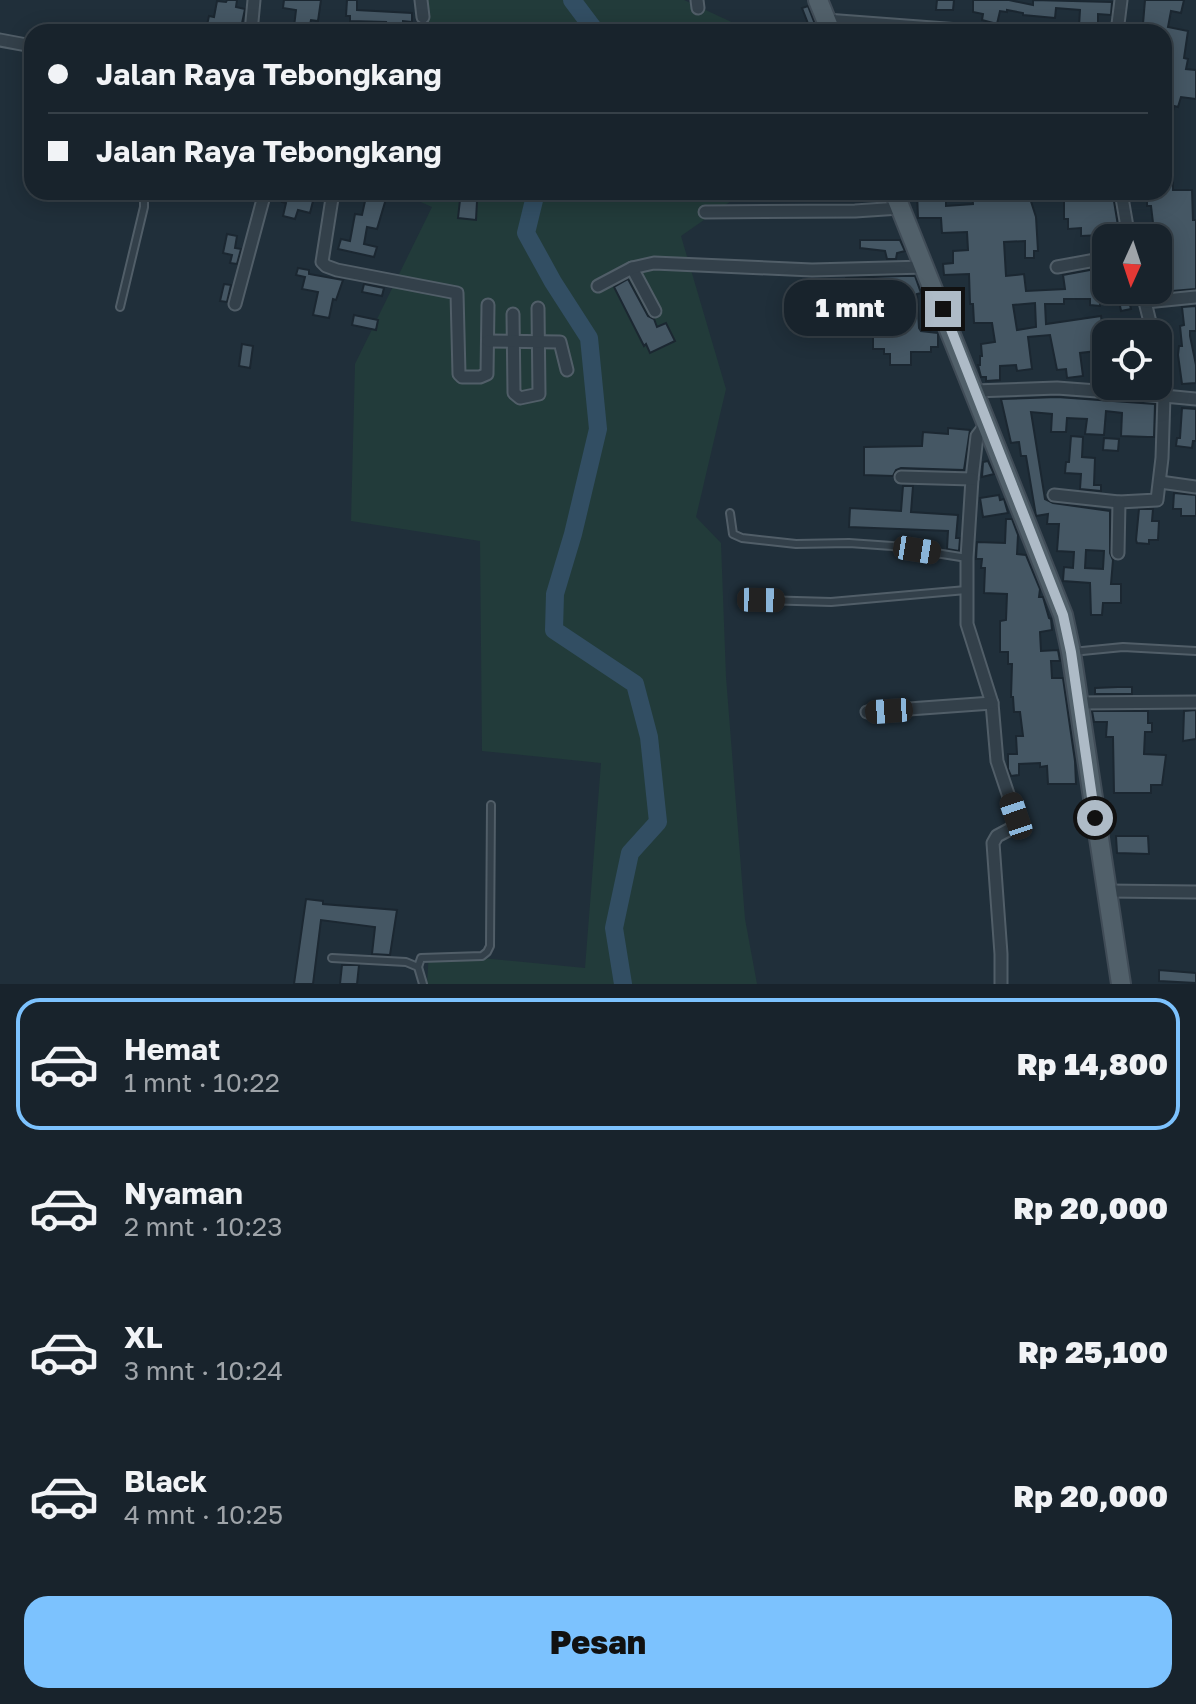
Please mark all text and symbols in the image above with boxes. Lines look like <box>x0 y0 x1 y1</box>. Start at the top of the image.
text: Jalan Raya Tebongkang <box>96 56 442 92</box>
text: Jalan Raya Tebongkang <box>96 133 442 169</box>
north arrow <box>1092 224 1172 304</box>
map controls <box>1092 224 1172 400</box>
callout: 1 mnt <box>783 281 915 337</box>
route end <box>925 291 961 327</box>
text: 1 mnt <box>815 292 885 323</box>
button: locate <box>1092 320 1172 400</box>
car <box>891 534 943 566</box>
car <box>737 588 785 612</box>
car <box>864 697 914 725</box>
car <box>997 789 1035 843</box>
route start <box>1077 800 1113 836</box>
icon: car <box>28 1028 100 1100</box>
text: Hemat <box>124 1031 220 1067</box>
text: Rp 14,800 <box>1017 1046 1168 1082</box>
text: 1 mnt · 10:22 <box>124 1067 280 1098</box>
icon: car <box>28 1172 100 1244</box>
text: Nyaman <box>124 1175 243 1211</box>
text: Rp 20,000 <box>1013 1190 1168 1226</box>
text: 2 mnt · 10:23 <box>124 1211 282 1242</box>
icon: car <box>28 1316 100 1388</box>
text: XL <box>124 1319 163 1355</box>
text: Rp 25,100 <box>1018 1334 1168 1370</box>
text: 3 mnt · 10:24 <box>124 1355 283 1386</box>
icon: car <box>28 1460 100 1532</box>
text: Black <box>124 1463 207 1499</box>
text: Rp 20,000 <box>1013 1478 1168 1514</box>
text: 4 mnt · 10:25 <box>124 1499 283 1530</box>
button: Pesan <box>24 1596 1172 1688</box>

